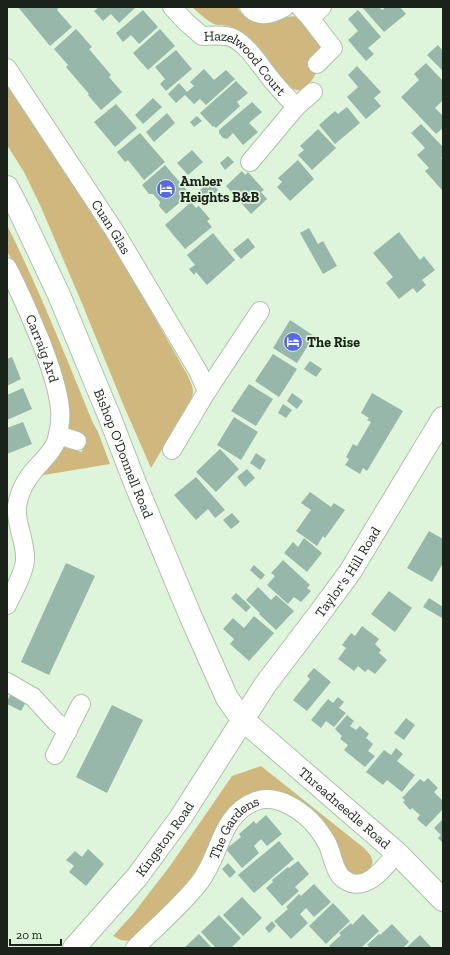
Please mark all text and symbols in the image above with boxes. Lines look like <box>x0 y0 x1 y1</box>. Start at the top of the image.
street label: Hazelwood Court <box>203 27 290 100</box>
place label: Amber Heights B&B <box>180 173 260 206</box>
hotel icon: Amber Heights B&B <box>155 178 177 200</box>
street label: Cuan Glas <box>88 196 135 257</box>
street label: Carraig Ard <box>22 312 63 385</box>
hotel icon: The Rise <box>282 331 304 353</box>
place label: The Rise <box>307 334 360 351</box>
street label: Bishop O'Donnell Road <box>90 386 157 521</box>
street label: Taylor's Hill Road <box>311 523 384 621</box>
street label: Threadneedle Road <box>295 763 394 852</box>
street label: The Gardens <box>205 792 262 862</box>
street label: Kingston Road <box>132 798 197 880</box>
scale bar <box>10 921 61 947</box>
text: 20 m <box>16 928 43 942</box>

